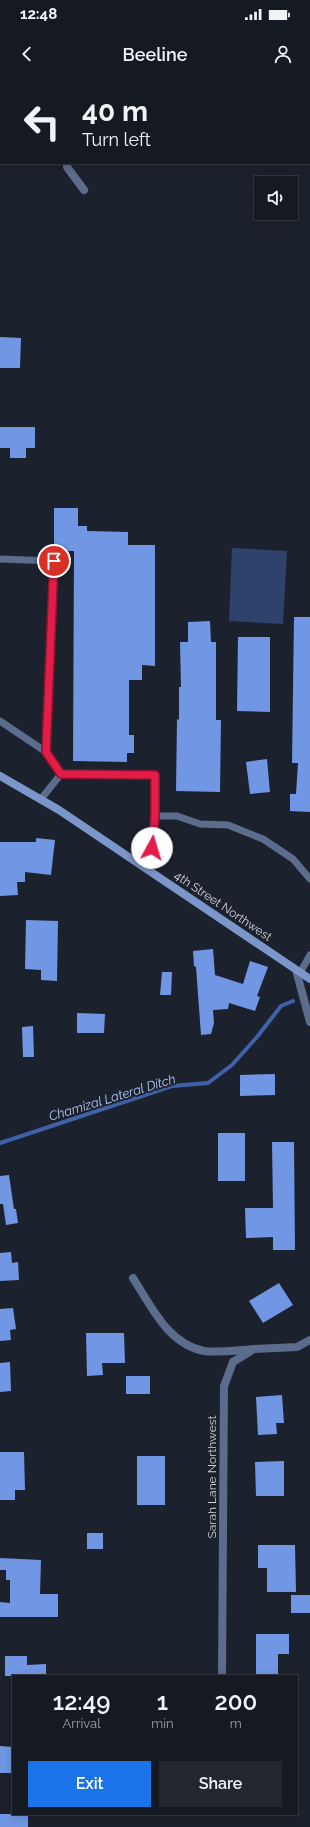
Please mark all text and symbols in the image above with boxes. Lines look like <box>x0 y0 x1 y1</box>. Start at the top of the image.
text: 12:48 <box>20 5 57 23</box>
icon: back <box>16 43 38 65</box>
icon: person <box>272 43 294 65</box>
text: Beeline <box>123 44 187 65</box>
text: 40 m <box>82 95 148 128</box>
icon: left <box>16 96 68 148</box>
text: Turn left <box>82 129 151 150</box>
map controls <box>254 176 298 220</box>
button: sound <box>254 176 298 220</box>
pin <box>37 544 71 578</box>
icon: arrive <box>43 550 65 572</box>
position arrow <box>131 827 173 869</box>
street label: 4th Street Northwest <box>172 868 274 944</box>
water label: Chamizal Lateral Ditch <box>47 1071 177 1124</box>
street label: Sarah Lane Northwest <box>205 1415 219 1539</box>
text: 12:49 <box>53 1687 110 1716</box>
text: 1 <box>157 1687 168 1716</box>
text: 200 <box>214 1687 257 1716</box>
text: Arrival <box>63 1716 101 1731</box>
text: min <box>151 1716 174 1731</box>
text: m <box>230 1716 242 1731</box>
button: Exit <box>28 1761 151 1807</box>
button: Share <box>159 1761 282 1807</box>

